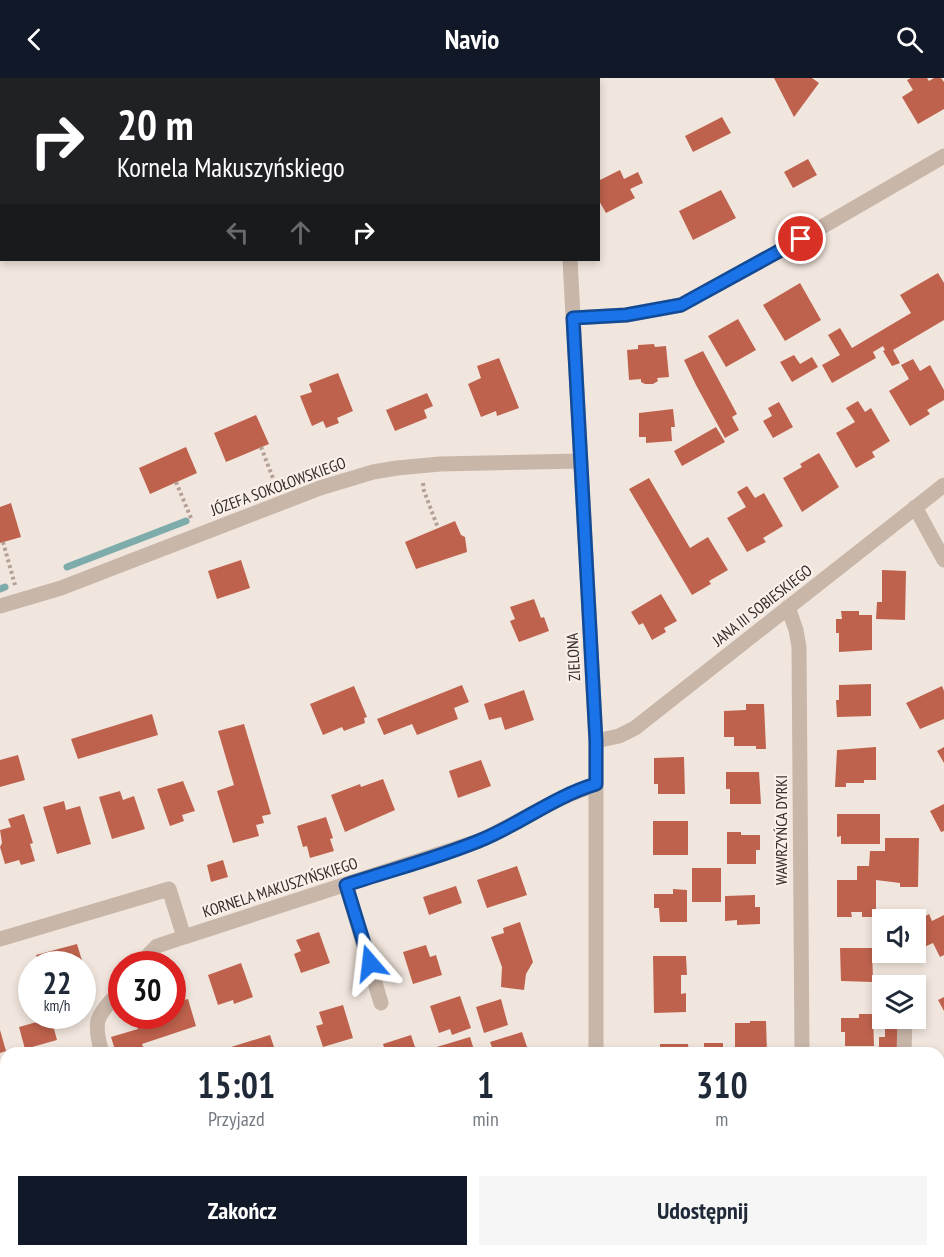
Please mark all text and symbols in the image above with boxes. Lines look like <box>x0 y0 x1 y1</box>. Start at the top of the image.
text: Navio <box>445 22 499 56</box>
icon: back <box>18 23 51 56</box>
icon: search <box>893 23 926 56</box>
text: 20 m <box>117 97 194 152</box>
icon: right <box>18 102 96 180</box>
text: Kornela Makuszyńskiego <box>117 150 345 184</box>
pin <box>775 213 826 264</box>
icon: left <box>221 216 254 249</box>
icon: ahead <box>284 216 317 249</box>
icon: right <box>347 216 380 249</box>
icon: arrive <box>784 222 817 255</box>
street label: JÓZEFA SOKOŁOWSKIEGO <box>207 452 348 520</box>
street label: JANA III SOBIESKIEGO <box>707 560 816 651</box>
street label: ZIELONA <box>562 632 584 682</box>
street label: WAWRZYŃCA DYRKI <box>771 775 791 885</box>
street label: KORNELA MAKUSZYŃSKIEGO <box>200 852 360 922</box>
map controls <box>872 909 926 1029</box>
button: sound <box>872 909 926 963</box>
position arrow <box>338 931 402 995</box>
speed limit sign: 30 <box>108 951 186 1029</box>
text: 22 <box>43 963 71 1002</box>
button: layers <box>872 975 926 1029</box>
text: km/h <box>44 996 70 1015</box>
text: 15:01 <box>197 1061 275 1108</box>
text: 1 <box>477 1061 494 1108</box>
text: 310 <box>696 1061 748 1108</box>
text: Przyjazd <box>208 1106 265 1132</box>
text: min <box>473 1106 499 1132</box>
text: m <box>715 1106 728 1132</box>
button: Zakończ <box>18 1176 467 1245</box>
button: Udostępnij <box>479 1176 927 1245</box>

